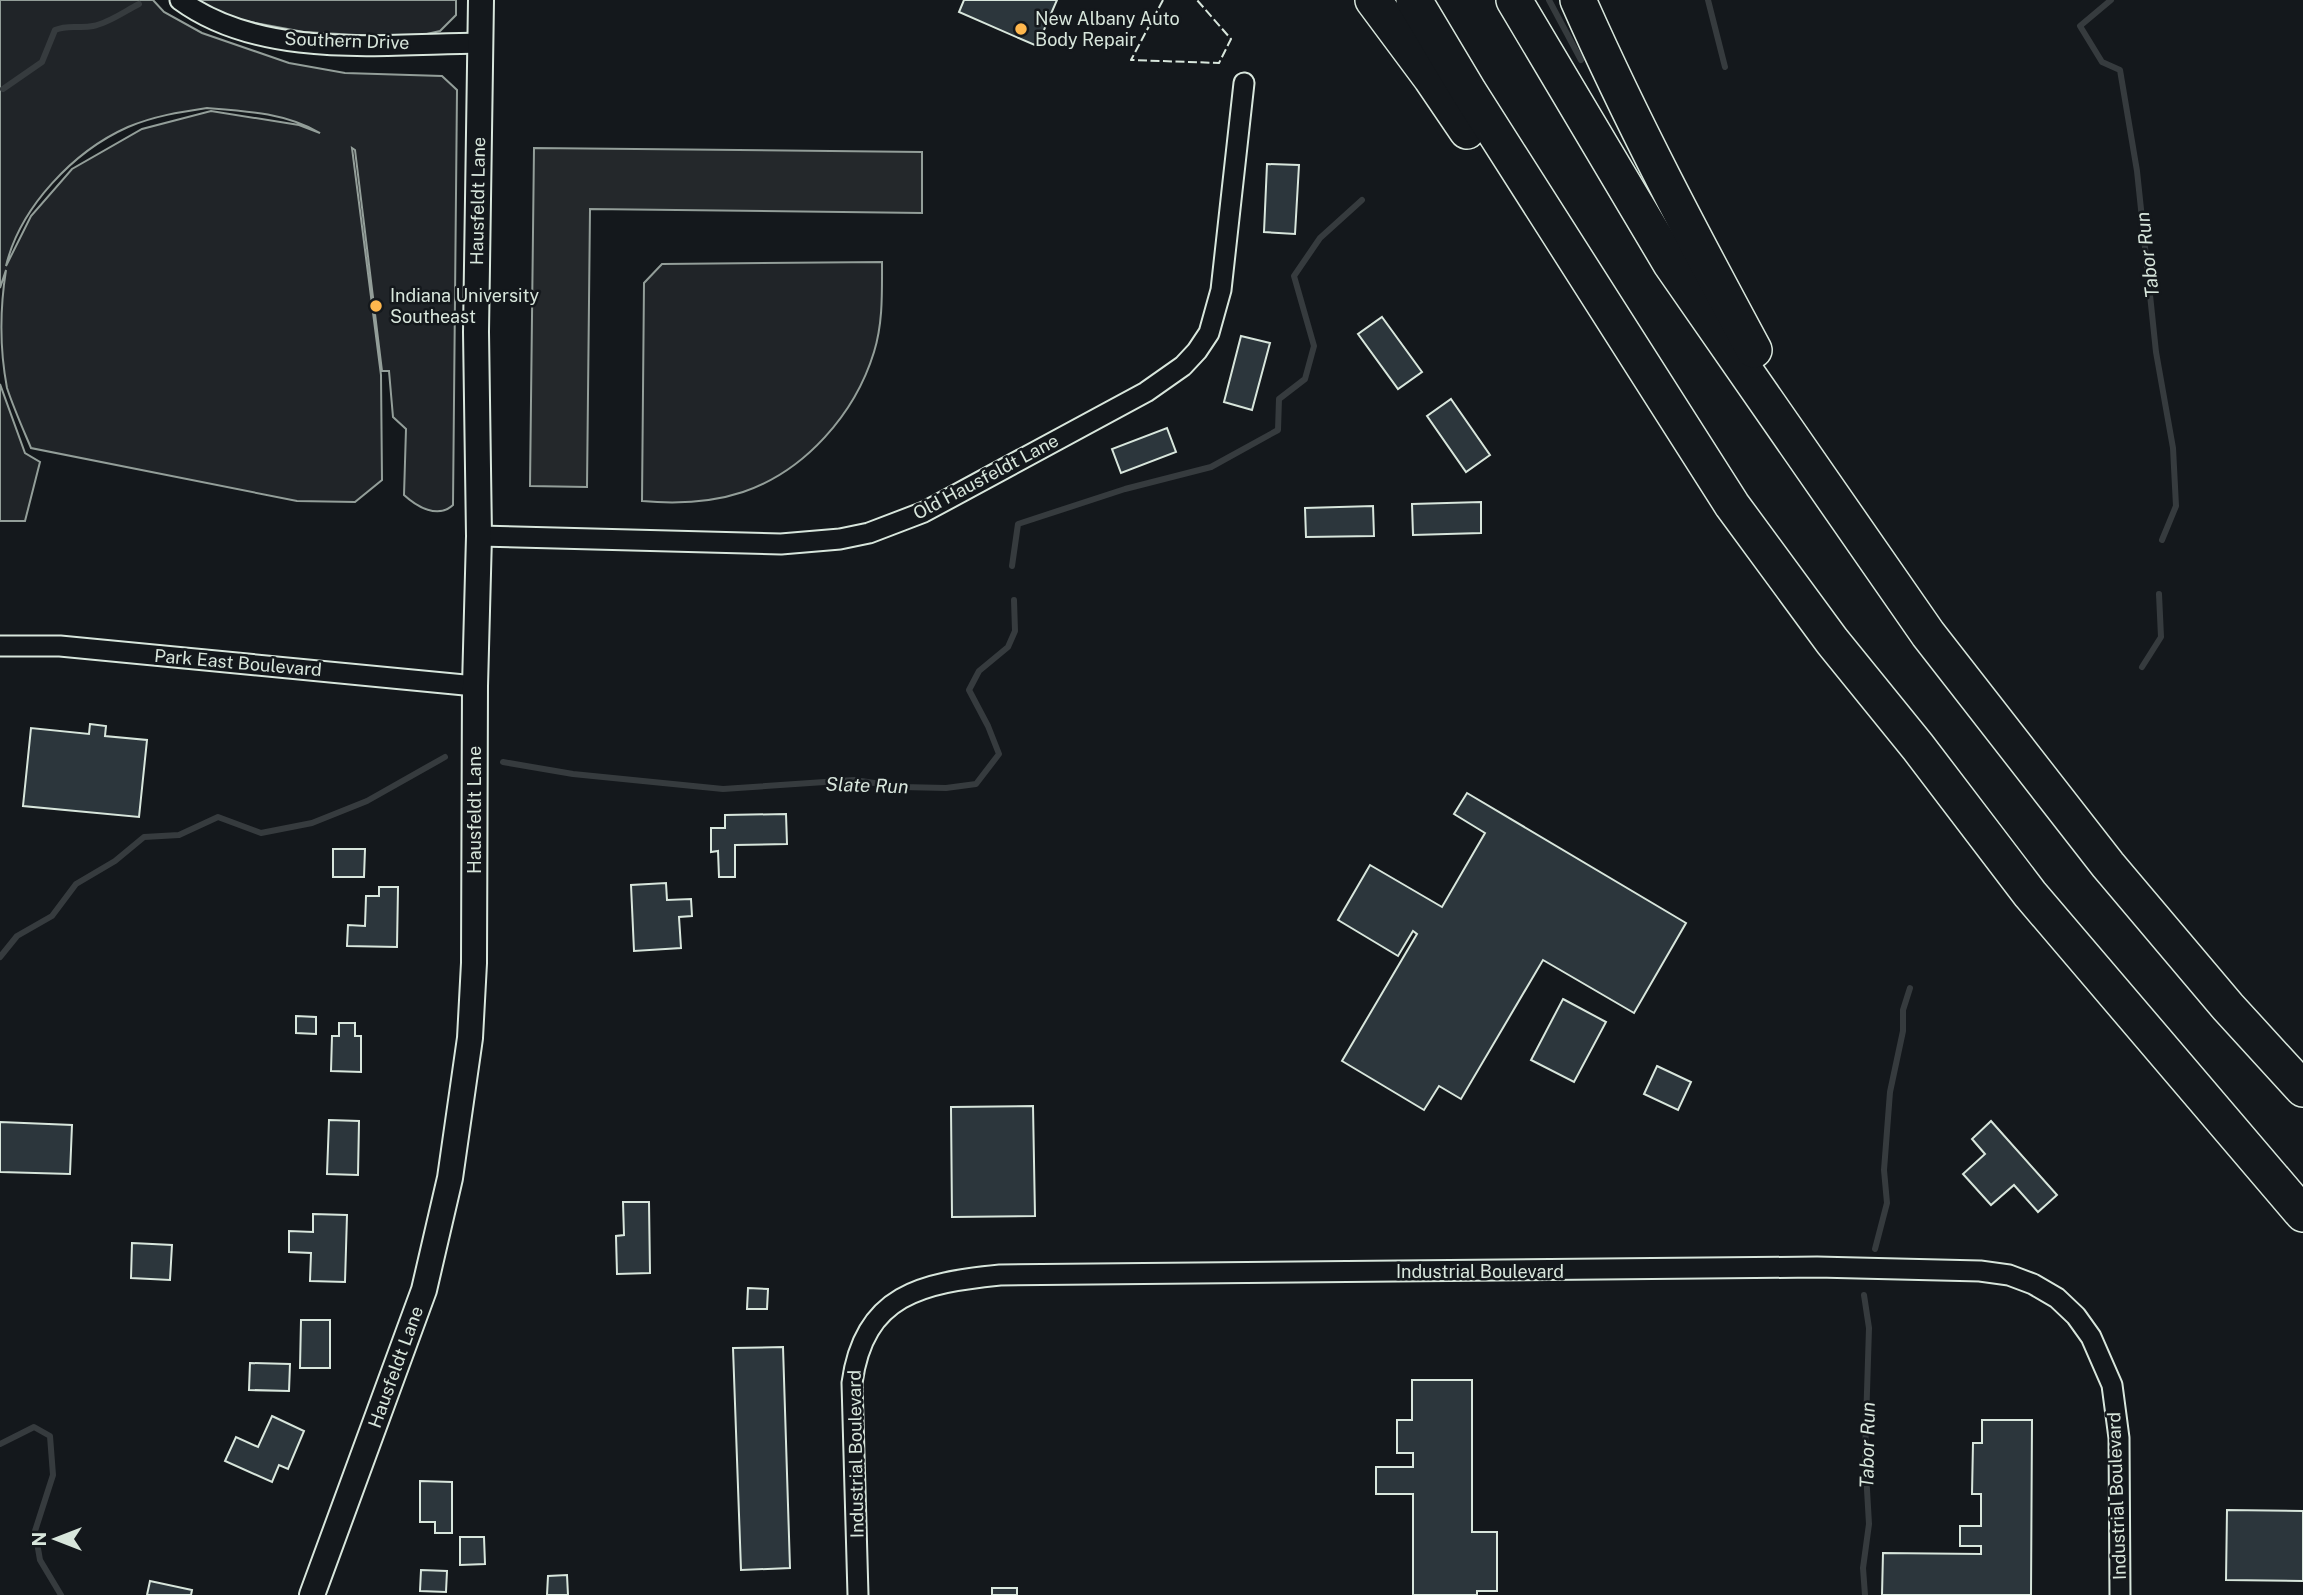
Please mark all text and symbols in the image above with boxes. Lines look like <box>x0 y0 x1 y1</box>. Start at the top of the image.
place label: New Albany Auto Body Repair <box>1035 8 1180 50</box>
marker: New Albany Auto Body Repair <box>1013 21 1029 37</box>
street label: Southern Drive <box>284 28 410 53</box>
street label: Hausfeldt Lane <box>466 137 489 265</box>
water label: Tabor Run <box>2131 211 2163 299</box>
place label: Indiana University Southeast <box>390 285 540 327</box>
marker: Indiana University Southeast <box>368 298 384 314</box>
street label: Old Hausfeldt Lane <box>910 429 1062 524</box>
street label: Park East Boulevard <box>153 645 323 680</box>
street label: Hausfeldt Lane <box>464 746 485 874</box>
water label: Slate Run <box>825 773 909 797</box>
street label: Industrial Boulevard <box>1396 1261 1564 1282</box>
street label: Hausfeldt Lane <box>364 1303 427 1431</box>
street label: Industrial Boulevard <box>844 1370 867 1538</box>
water label: Tabor Run <box>1855 1402 1879 1488</box>
street label: Industrial Boulevard <box>2103 1412 2130 1580</box>
north arrow <box>21 1504 91 1574</box>
text: N <box>28 1532 50 1546</box>

